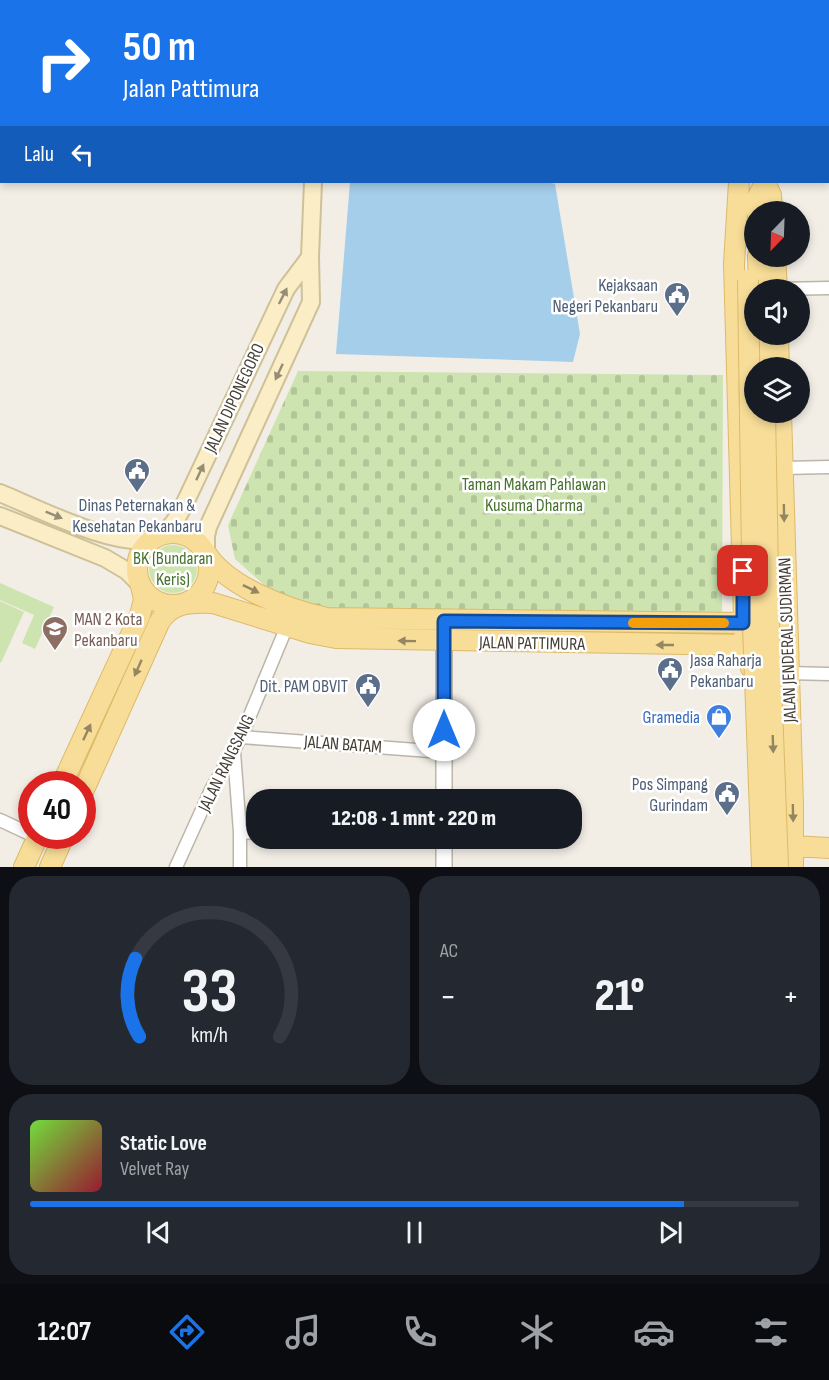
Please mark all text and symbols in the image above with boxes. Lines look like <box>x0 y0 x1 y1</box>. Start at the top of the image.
text: 50 m <box>123 22 196 73</box>
icon: right <box>24 24 102 102</box>
text: Jalan Pattimura <box>123 73 259 105</box>
icon: left <box>66 138 99 171</box>
text: Lalu <box>24 141 54 168</box>
north arrow <box>744 201 810 267</box>
map controls <box>744 201 810 423</box>
place label: Kejaksaan Negeri Pekanbaru <box>552 275 658 317</box>
button: sound <box>744 279 810 345</box>
public building icon: Kejaksaan Negeri Pekanbaru <box>662 280 692 318</box>
one-way arrow <box>278 287 288 304</box>
street label: JALAN DIPONEGORO <box>200 340 269 457</box>
button: layers <box>744 357 810 423</box>
one-way arrow <box>274 363 283 381</box>
public building icon: Dinas Peternakan & Kesehatan Pekanbaru <box>122 456 152 494</box>
one-way arrow <box>195 463 204 480</box>
park label: Taman Makam Pahlawan Kusuma Dharma <box>462 474 606 516</box>
place label: Dinas Peternakan & Kesehatan Pekanbaru <box>72 495 202 537</box>
one-way arrow <box>779 503 788 522</box>
one-way arrow <box>45 511 63 520</box>
pin <box>717 545 768 596</box>
park label: BK (Bundaran Keris) <box>133 548 213 590</box>
icon: arrive <box>726 554 759 587</box>
street label: JALAN JENDERAL SUDIRMAN <box>774 557 801 724</box>
one-way arrow <box>242 584 259 594</box>
place label: MAN 2 Kota Pekanbaru <box>74 609 142 651</box>
school or university icon: MAN 2 Kota Pekanbaru <box>40 614 70 652</box>
street label: JALAN PATTIMURA <box>478 632 585 655</box>
one-way arrow <box>397 636 416 645</box>
one-way arrow <box>655 640 674 650</box>
place label: Jasa Raharja Pekanbaru <box>689 650 762 692</box>
public building icon: Jasa Raharja Pekanbaru <box>655 655 685 693</box>
one-way arrow <box>134 660 143 677</box>
public building icon: Dit. PAM OBVIT <box>353 671 383 709</box>
place label: Dit. PAM OBVIT <box>260 676 348 697</box>
position arrow <box>412 698 476 762</box>
shop icon: Gramedia <box>704 702 734 740</box>
place label: Gramedia <box>643 707 700 728</box>
street label: JALAN RANGSANG <box>193 711 259 816</box>
one-way arrow <box>83 723 92 740</box>
street label: JALAN BATAM <box>302 731 383 758</box>
one-way arrow <box>768 734 777 753</box>
speed limit sign: 40 <box>18 771 96 849</box>
place label: Pos Simpang Gurindam <box>632 774 708 816</box>
public building icon: Pos Simpang Gurindam <box>712 779 742 817</box>
one-way arrow <box>788 803 798 822</box>
text: 12:08 · 1 mnt · 220 m <box>332 805 496 832</box>
text: AC <box>440 939 458 963</box>
text: 33 <box>182 955 237 1030</box>
text: 21° <box>594 969 645 1024</box>
text: − <box>440 977 456 1017</box>
text: + <box>783 977 799 1017</box>
text: km/h <box>191 1024 228 1049</box>
text: Static Love <box>120 1130 207 1157</box>
text: Velvet Ray <box>120 1157 189 1181</box>
icon: previous <box>142 1216 175 1249</box>
icon: pause <box>398 1216 431 1249</box>
icon: next <box>654 1216 687 1249</box>
icon: directions <box>166 1311 208 1353</box>
icon: music <box>282 1311 324 1353</box>
icon: phone <box>399 1311 441 1353</box>
icon: climate <box>516 1311 558 1353</box>
icon: car <box>633 1311 675 1353</box>
icon: filters <box>750 1311 792 1353</box>
text: 12:07 <box>37 1316 91 1348</box>

